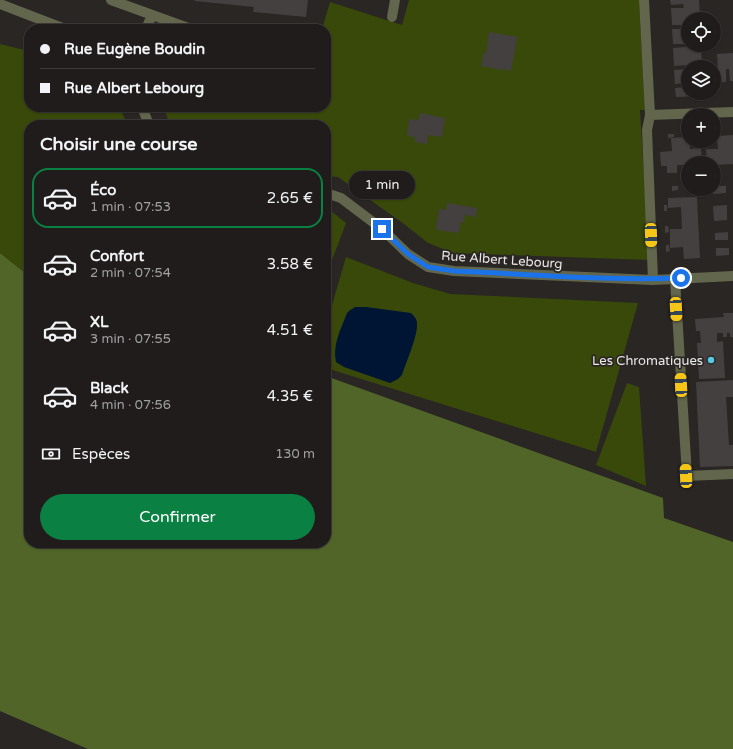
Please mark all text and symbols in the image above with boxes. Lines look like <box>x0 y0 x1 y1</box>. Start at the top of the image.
map controls <box>681 12 721 196</box>
button: locate <box>681 12 721 52</box>
text: Rue Eugène Boudin <box>64 40 205 58</box>
button: layers <box>681 60 721 100</box>
text: Rue Albert Lebourg <box>64 79 204 97</box>
button: + <box>681 108 721 148</box>
text: Choisir une course <box>40 133 198 155</box>
button: − <box>681 156 721 196</box>
callout: 1 min <box>349 171 415 199</box>
text: 1 min <box>365 177 399 193</box>
icon: car <box>42 180 78 216</box>
text: Éco <box>90 181 116 199</box>
text: 2.65 € <box>267 189 313 207</box>
text: 1 min · 07:53 <box>90 199 171 215</box>
route end <box>373 220 391 238</box>
car <box>645 223 657 247</box>
icon: car <box>42 246 78 282</box>
text: Confort <box>90 247 144 265</box>
street label: Rue Albert Lebourg <box>441 248 563 272</box>
text: 3.58 € <box>267 255 313 273</box>
text: 2 min · 07:54 <box>90 265 171 281</box>
route start <box>672 269 690 287</box>
car <box>669 297 683 321</box>
icon: car <box>42 312 78 348</box>
text: XL <box>90 313 109 331</box>
text: 4.51 € <box>267 321 313 339</box>
text: 3 min · 07:55 <box>90 331 171 347</box>
place label: Les Chromatiques <box>592 353 703 369</box>
marker: Les Chromatiques <box>706 355 716 365</box>
car <box>674 373 688 397</box>
icon: car <box>42 378 78 414</box>
text: Black <box>90 379 129 397</box>
text: 4.35 € <box>267 387 313 405</box>
text: 4 min · 07:56 <box>90 397 171 413</box>
icon: cash <box>40 443 62 465</box>
text: Espèces <box>72 445 130 463</box>
text: 130 m <box>275 446 315 462</box>
car <box>679 464 693 488</box>
button: Confirmer <box>40 494 315 540</box>

